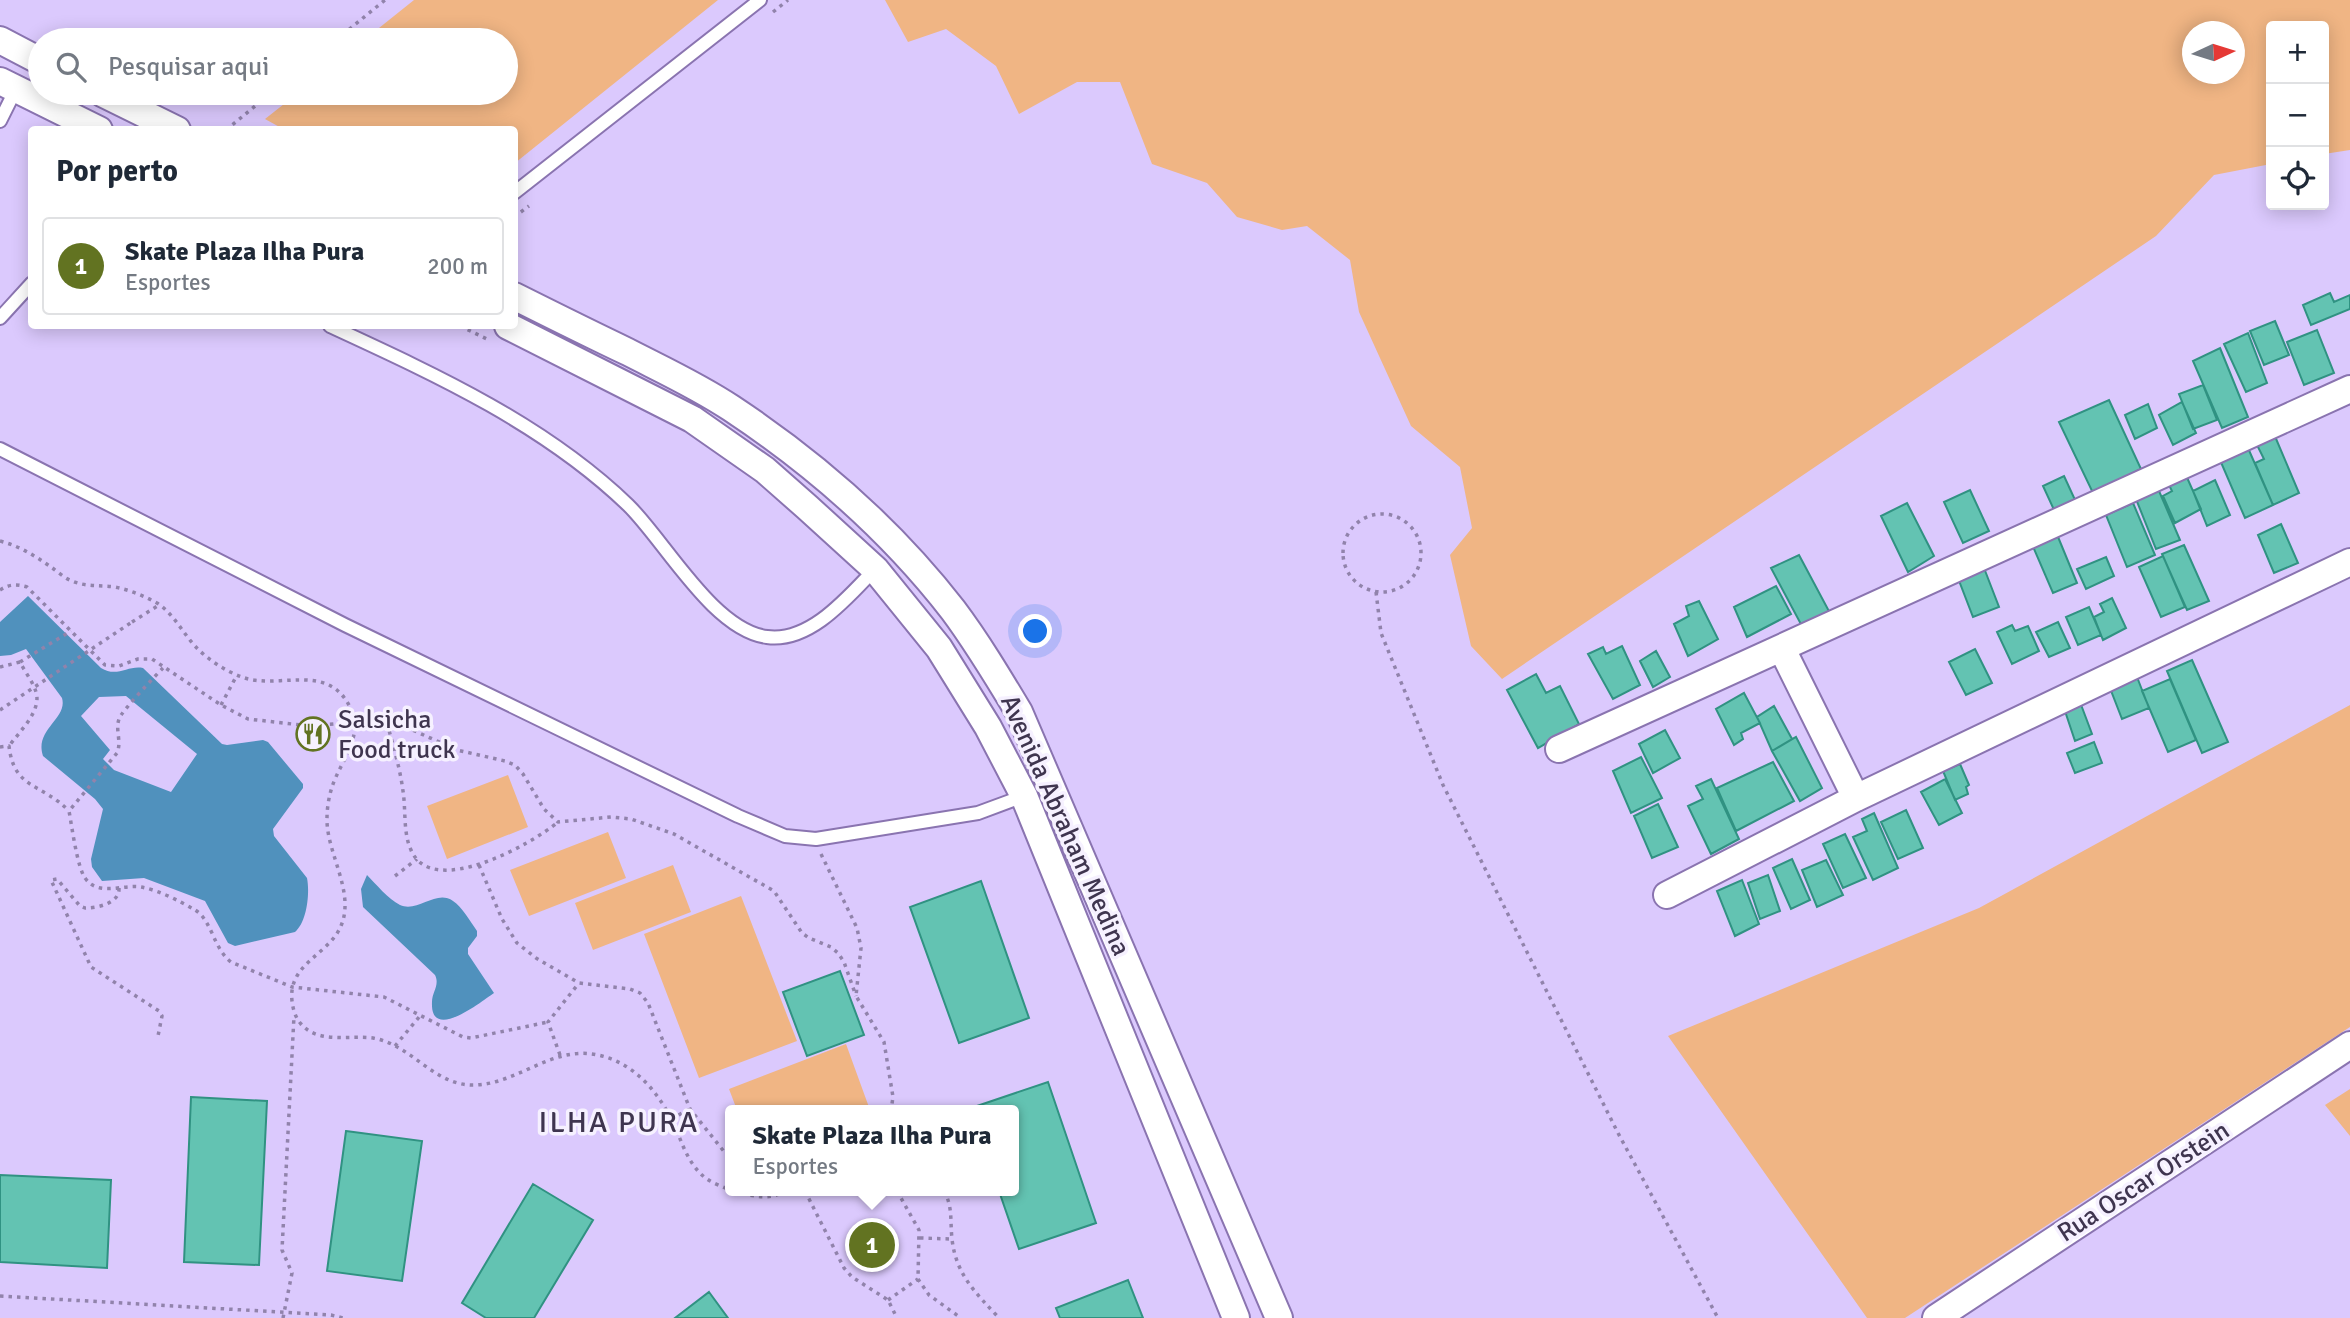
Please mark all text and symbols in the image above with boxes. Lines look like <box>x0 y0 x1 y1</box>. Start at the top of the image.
north arrow <box>2182 21 2245 84</box>
map controls <box>2266 21 2329 210</box>
button: + <box>2266 21 2329 84</box>
search box <box>28 28 518 105</box>
icon: search <box>52 48 90 86</box>
text: Pesquisar aqui <box>108 51 269 83</box>
button: − <box>2266 84 2329 147</box>
button: locate <box>2266 147 2329 210</box>
text: Por perto <box>56 153 178 190</box>
text: Skate Plaza Ilha Pura <box>125 236 364 268</box>
text: 1 <box>75 252 87 281</box>
text: 200 m <box>427 252 488 281</box>
text: Esportes <box>125 268 211 297</box>
your location <box>1018 614 1052 648</box>
street label: Avenida Abraham Medina <box>993 690 1137 961</box>
place label: Salsicha Food truck <box>338 704 455 766</box>
restaurant icon: Salsicha Food truck <box>294 715 332 753</box>
district label: ILHA PURA <box>539 1104 699 1141</box>
popup <box>725 1105 1019 1196</box>
street label: Rua Oscar Orstein <box>2052 1114 2236 1249</box>
text: Skate Plaza Ilha Pura <box>752 1120 992 1152</box>
text: Esportes <box>752 1152 838 1181</box>
pin: 1 <box>849 1219 895 1271</box>

